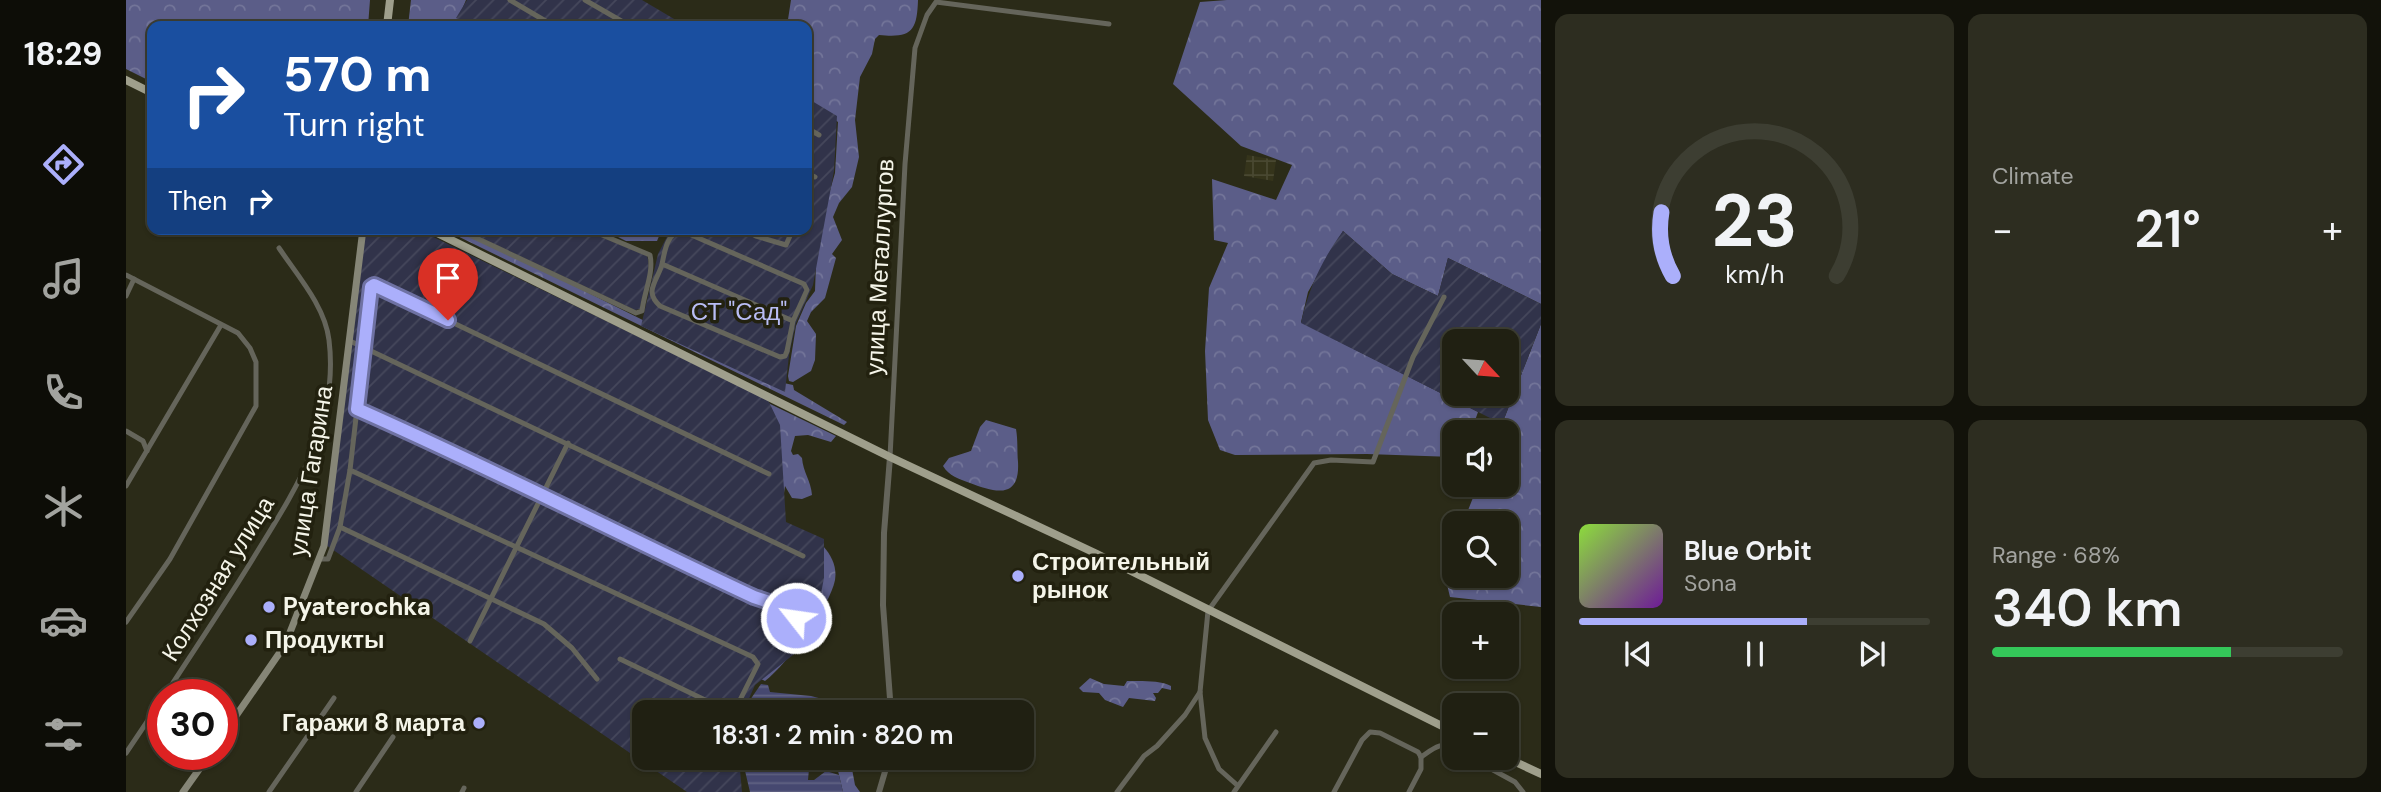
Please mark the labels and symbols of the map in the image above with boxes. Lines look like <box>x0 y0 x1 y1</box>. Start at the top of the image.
street label: улица Металлургов <box>858 158 901 376</box>
pin <box>418 248 478 320</box>
park label: СТ "Сад" <box>691 296 787 327</box>
north arrow <box>1442 329 1519 406</box>
street label: улица Гагарина <box>282 383 339 558</box>
street label: Колхозная улица <box>154 490 281 667</box>
place label: Строительный рынок <box>1032 546 1210 605</box>
marker: Строительный рынок <box>1010 568 1026 584</box>
position arrow <box>759 581 833 655</box>
place label: Pyaterochka <box>283 591 431 622</box>
marker: Pyaterochka <box>261 599 277 615</box>
place label: Продукты <box>265 624 384 655</box>
marker: Продукты <box>243 632 259 648</box>
speed limit sign: 30 <box>147 679 238 770</box>
place label: Гаражи 8 марта <box>282 707 466 738</box>
marker: Гаражи 8 марта <box>471 715 487 731</box>

